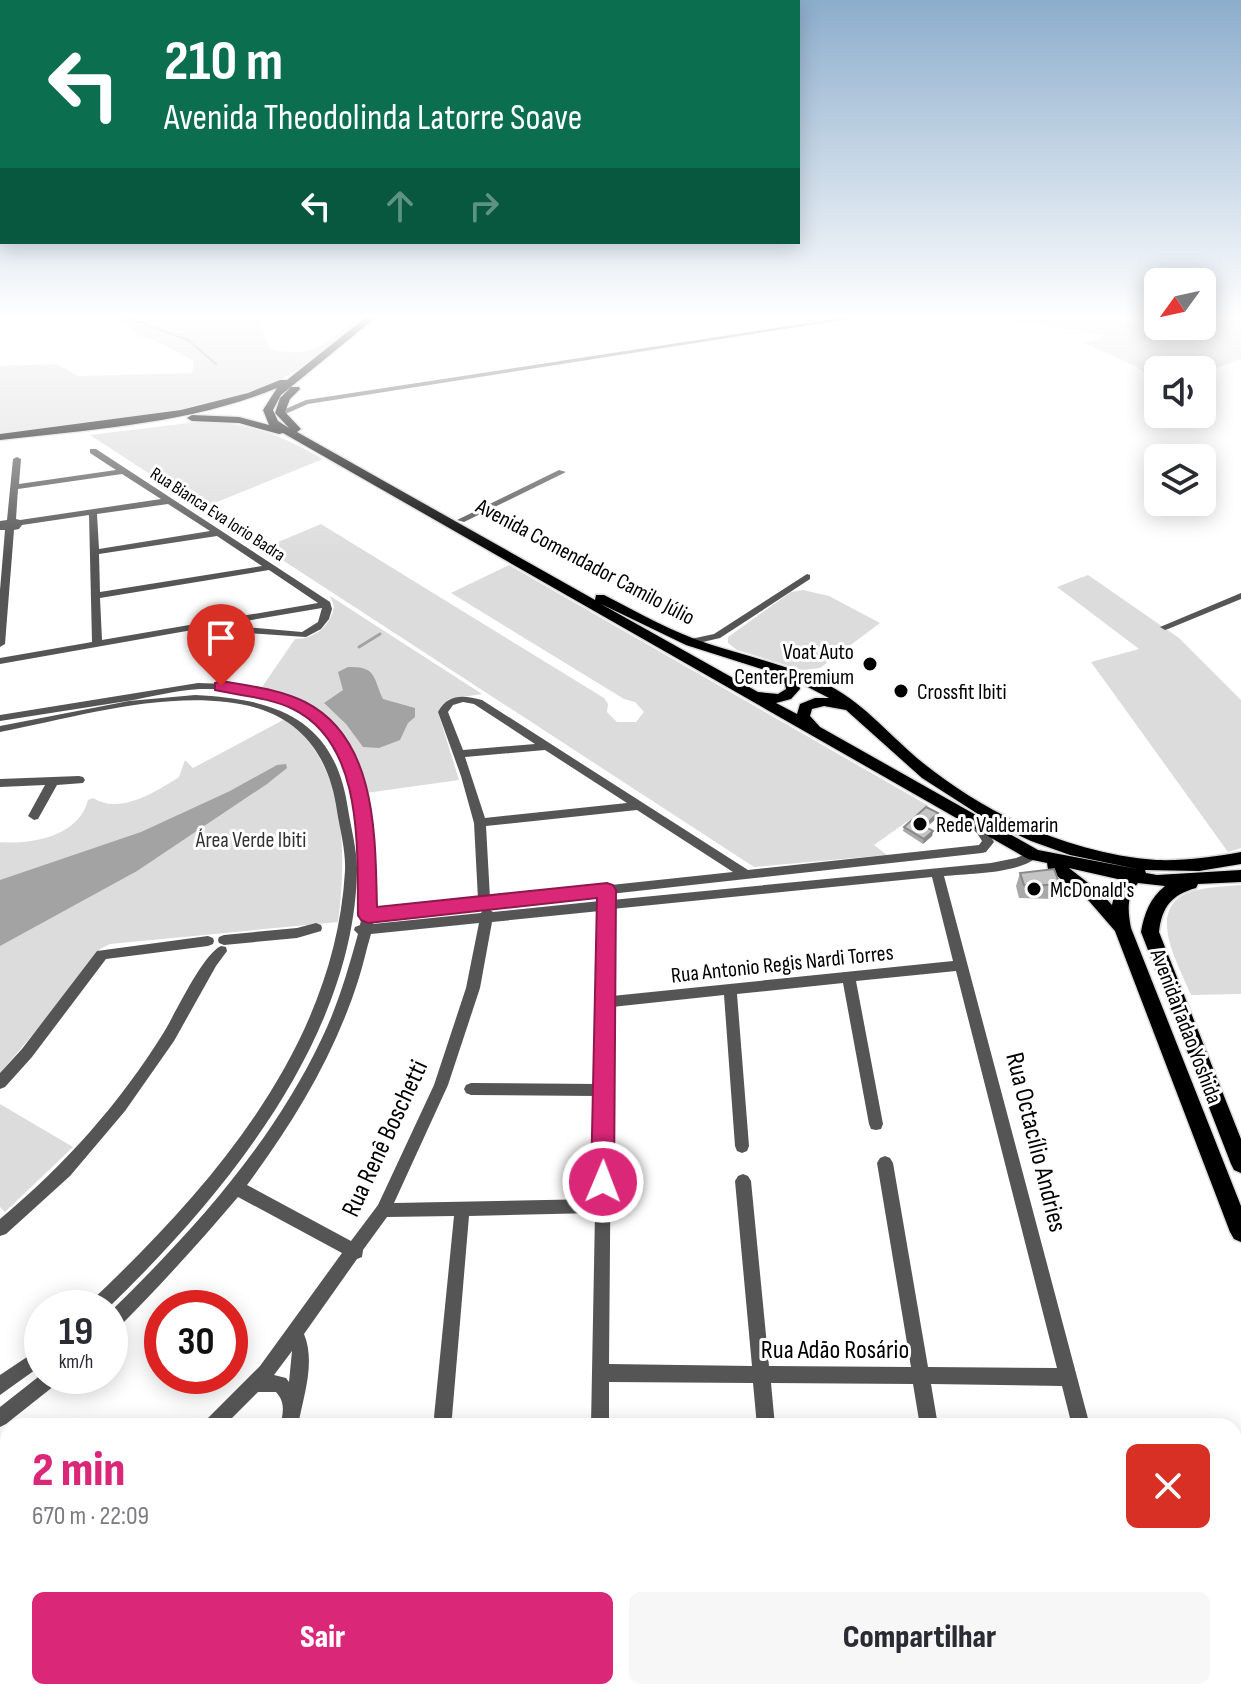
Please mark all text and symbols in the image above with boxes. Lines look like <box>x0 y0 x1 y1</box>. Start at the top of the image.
text: 210 m <box>164 29 283 96</box>
icon: left <box>32 32 136 136</box>
text: Avenida Theodolinda Latorre Soave <box>164 97 582 140</box>
icon: left <box>294 184 338 228</box>
icon: ahead <box>378 184 422 228</box>
icon: right <box>462 184 506 228</box>
north arrow <box>1144 268 1216 340</box>
map controls <box>1144 268 1216 516</box>
button: sound <box>1144 356 1216 428</box>
button: layers <box>1144 444 1216 516</box>
street label: Rua Bianca Eva Iorio Badra <box>146 463 289 566</box>
street label: Avenida Comendador Camilo Júlio <box>470 493 699 632</box>
pin <box>187 604 255 686</box>
icon: arrive <box>199 616 243 660</box>
place label: Voat Auto Center Premium <box>734 639 854 691</box>
marker: Voat Auto Center Premium <box>861 655 879 673</box>
place label: Crossfit Ibiti <box>917 679 1007 706</box>
marker: Crossfit Ibiti <box>892 682 910 700</box>
place label: Rede Valdemarin <box>936 812 1058 839</box>
marker: Rede Valdemarin <box>911 815 929 833</box>
park label: Área Verde Ibiti <box>195 827 306 854</box>
place label: McDonald's <box>1050 877 1134 904</box>
marker: McDonald's <box>1025 880 1043 898</box>
street label: Rua Antonio Regis Nardi Torres <box>670 939 895 990</box>
street label: Avenida Tadao Yoshida <box>1143 944 1227 1108</box>
street label: Rua Octacílio Andries <box>998 1049 1073 1235</box>
street label: Rua Renê Boschetti <box>336 1055 435 1222</box>
position arrow <box>561 1140 645 1224</box>
speed limit sign: 30 <box>144 1290 248 1394</box>
text: 19 <box>59 1308 93 1356</box>
street label: Rua Adão Rosário <box>761 1335 909 1366</box>
text: km/h <box>59 1350 93 1374</box>
text: 2 min <box>32 1442 125 1499</box>
button: close <box>1126 1444 1210 1528</box>
text: 670 m · 22:09 <box>32 1501 149 1532</box>
button: Sair <box>32 1592 613 1684</box>
button: Compartilhar <box>629 1592 1210 1684</box>

